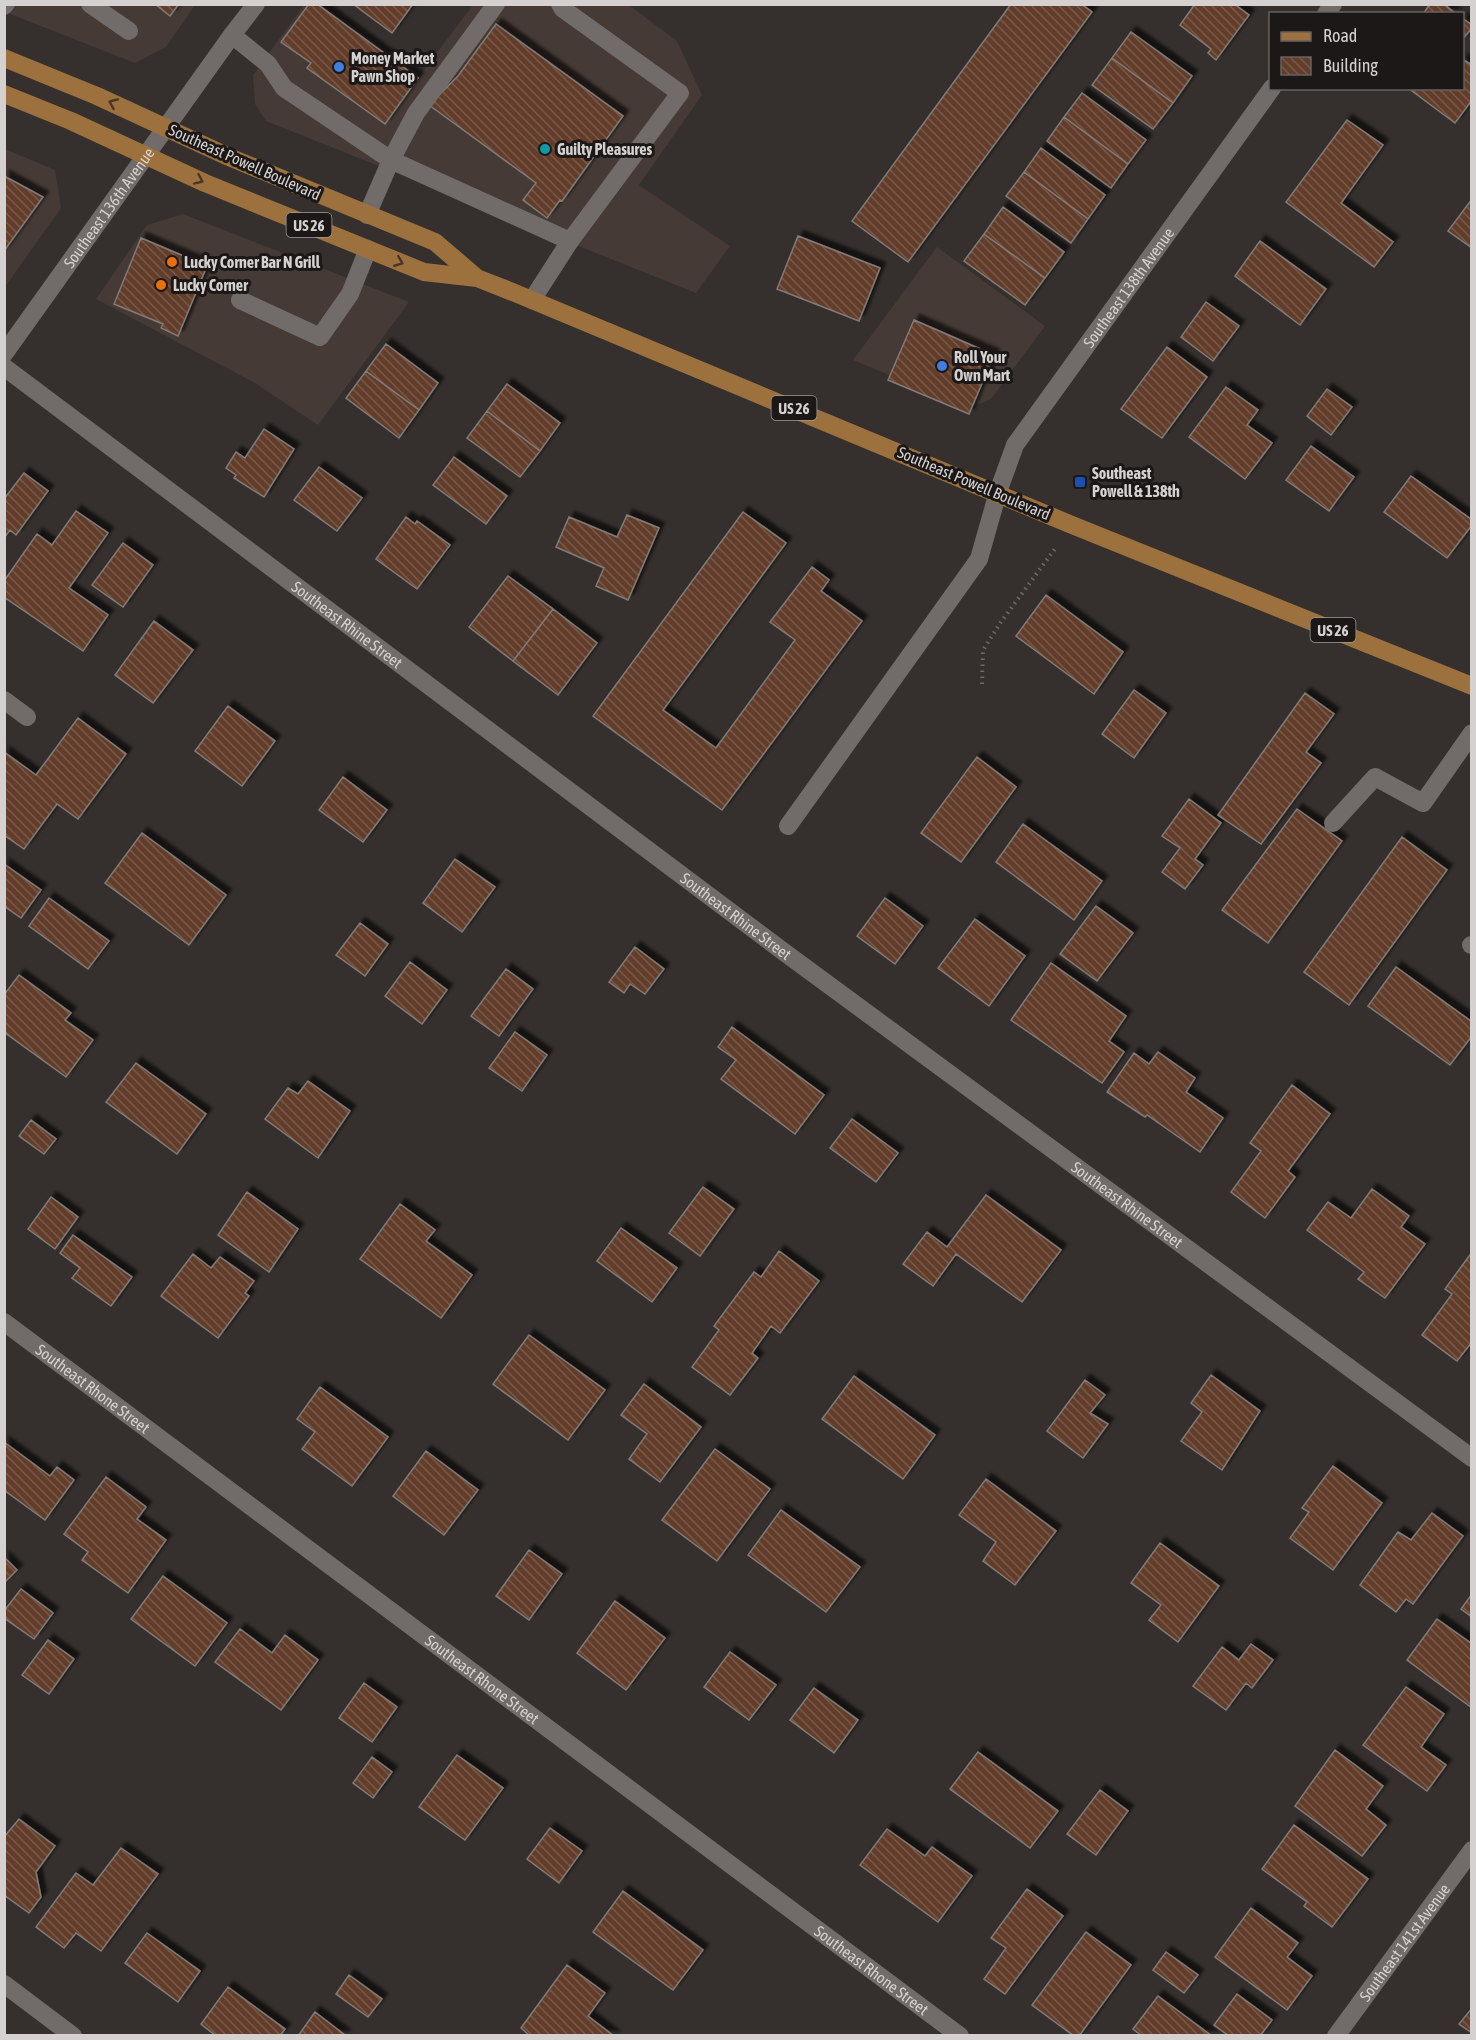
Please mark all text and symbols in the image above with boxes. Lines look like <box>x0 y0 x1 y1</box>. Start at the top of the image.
legend <box>1269 12 1464 90</box>
text: Road <box>1323 25 1357 46</box>
place label: Money Market Pawn Shop <box>351 49 435 85</box>
text: Building <box>1323 55 1378 76</box>
marker: Money Market Pawn Shop <box>332 60 346 74</box>
one-way arrow <box>109 98 120 110</box>
street label: Southeast Powell Boulevard <box>166 120 324 204</box>
place label: Guilty Pleasures <box>557 140 653 158</box>
marker: Guilty Pleasures <box>538 142 552 156</box>
street label: Southeast 136th Avenue <box>60 144 158 271</box>
one-way arrow <box>193 173 204 185</box>
road number: US 26 <box>286 213 332 237</box>
street label: Southeast 138th Avenue <box>1079 224 1177 351</box>
place label: Lucky Corner Bar N Grill <box>184 253 321 271</box>
marker: Lucky Corner Bar N Grill <box>165 255 179 269</box>
one-way arrow <box>393 255 404 267</box>
place label: Lucky Corner <box>173 276 248 294</box>
marker: Lucky Corner <box>154 278 168 292</box>
place label: Roll Your Own Mart <box>954 348 1011 384</box>
marker: Roll Your Own Mart <box>935 359 949 373</box>
road number: US 26 <box>772 396 816 420</box>
street label: Southeast Powell Boulevard <box>895 443 1053 523</box>
place label: Southeast Powell & 138th <box>1092 464 1180 500</box>
marker: Southeast Powell & 138th <box>1073 475 1087 489</box>
street label: Southeast Rhine Street <box>288 577 406 672</box>
road number: US 26 <box>1310 618 1356 642</box>
street label: Southeast Rhine Street <box>677 869 795 963</box>
street label: Southeast Rhine Street <box>1068 1158 1187 1251</box>
street label: Southeast Rhone Street <box>33 1340 154 1437</box>
street label: Southeast Rhone Street <box>422 1631 543 1728</box>
street label: Southeast 141st Avenue <box>1356 1880 1453 2005</box>
street label: Southeast Rhone Street <box>811 1922 932 2019</box>

